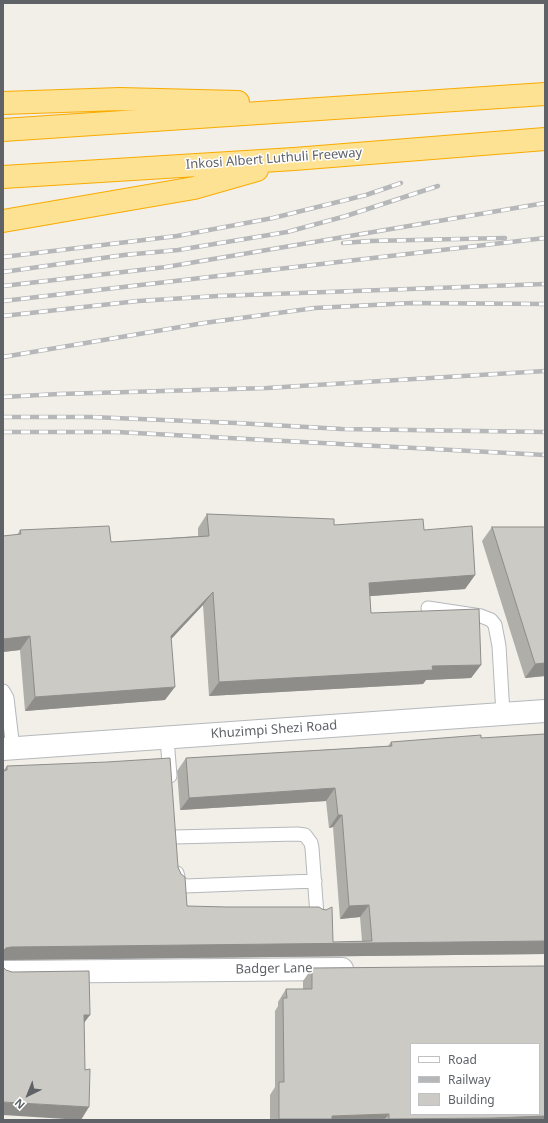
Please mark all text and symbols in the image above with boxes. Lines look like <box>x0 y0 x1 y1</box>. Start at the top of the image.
street label: Inkosi Albert Luthuli Freeway <box>185 145 363 173</box>
street label: Khuzimpi Shezi Road <box>210 718 338 742</box>
street label: Badger Lane <box>235 961 313 977</box>
legend <box>410 1043 540 1115</box>
text: Road <box>448 1051 477 1068</box>
text: Railway <box>448 1071 491 1088</box>
north arrow <box>8 1075 48 1115</box>
text: Building <box>448 1091 495 1108</box>
text: N <box>11 1096 28 1113</box>

